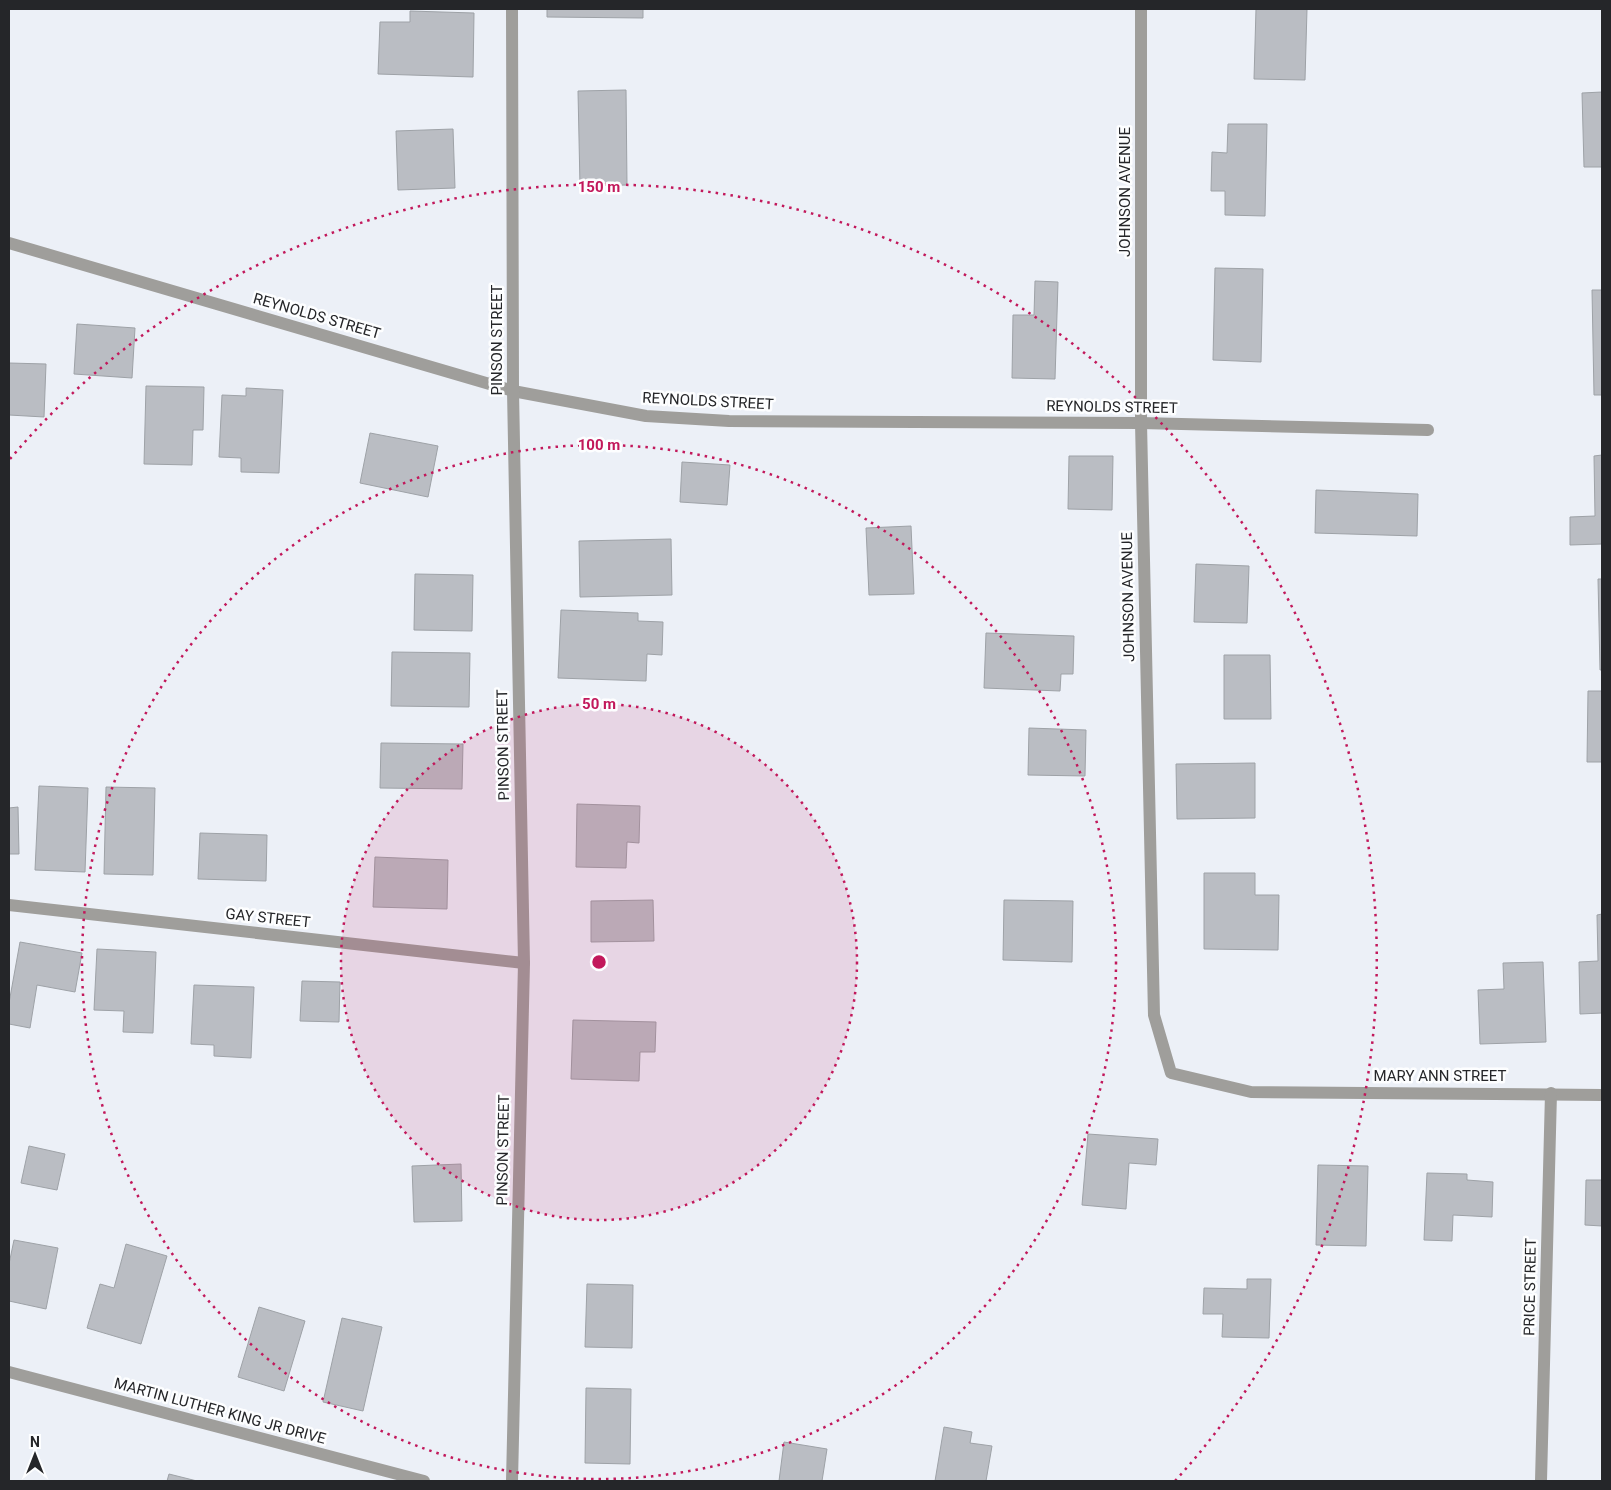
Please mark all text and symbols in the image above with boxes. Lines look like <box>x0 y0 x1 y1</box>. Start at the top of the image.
street label: JOHNSON AVENUE <box>1116 127 1134 257</box>
text: 150 m <box>578 178 620 196</box>
street label: PINSON STREET <box>488 284 506 396</box>
street label: REYNOLDS STREET <box>251 289 383 343</box>
street label: REYNOLDS STREET <box>642 389 774 413</box>
street label: REYNOLDS STREET <box>1046 397 1178 417</box>
text: 100 m <box>578 436 620 454</box>
street label: JOHNSON AVENUE <box>1118 531 1138 662</box>
street label: PINSON STREET <box>493 689 513 801</box>
text: 50 m <box>582 695 616 713</box>
street label: GAY STREET <box>225 905 311 931</box>
centre of rings <box>590 953 608 971</box>
street label: MARY ANN STREET <box>1374 1067 1506 1085</box>
street label: PINSON STREET <box>493 1094 513 1206</box>
street label: PRICE STREET <box>1520 1238 1540 1336</box>
street label: MARTIN LUTHER KING JR DRIVE <box>112 1374 328 1448</box>
north arrow <box>10 1430 60 1480</box>
text: N <box>30 1434 40 1450</box>

